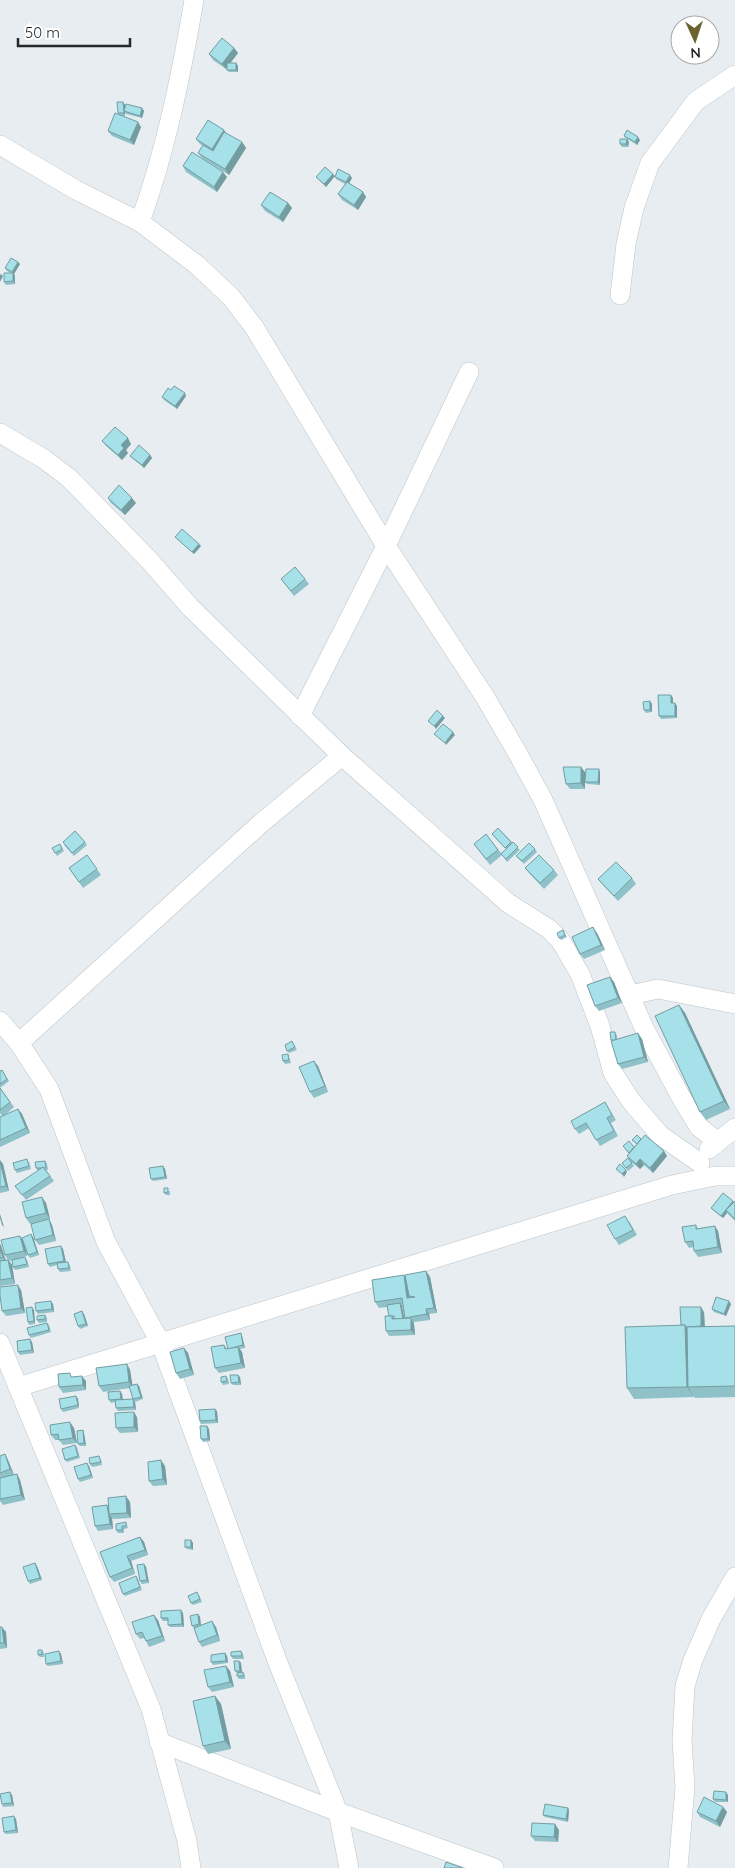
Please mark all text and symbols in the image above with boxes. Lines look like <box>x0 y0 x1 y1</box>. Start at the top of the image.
scale bar <box>18 15 130 47</box>
north arrow <box>670 15 720 65</box>
text: 50 m <box>25 23 60 42</box>
text: N <box>690 44 701 62</box>

